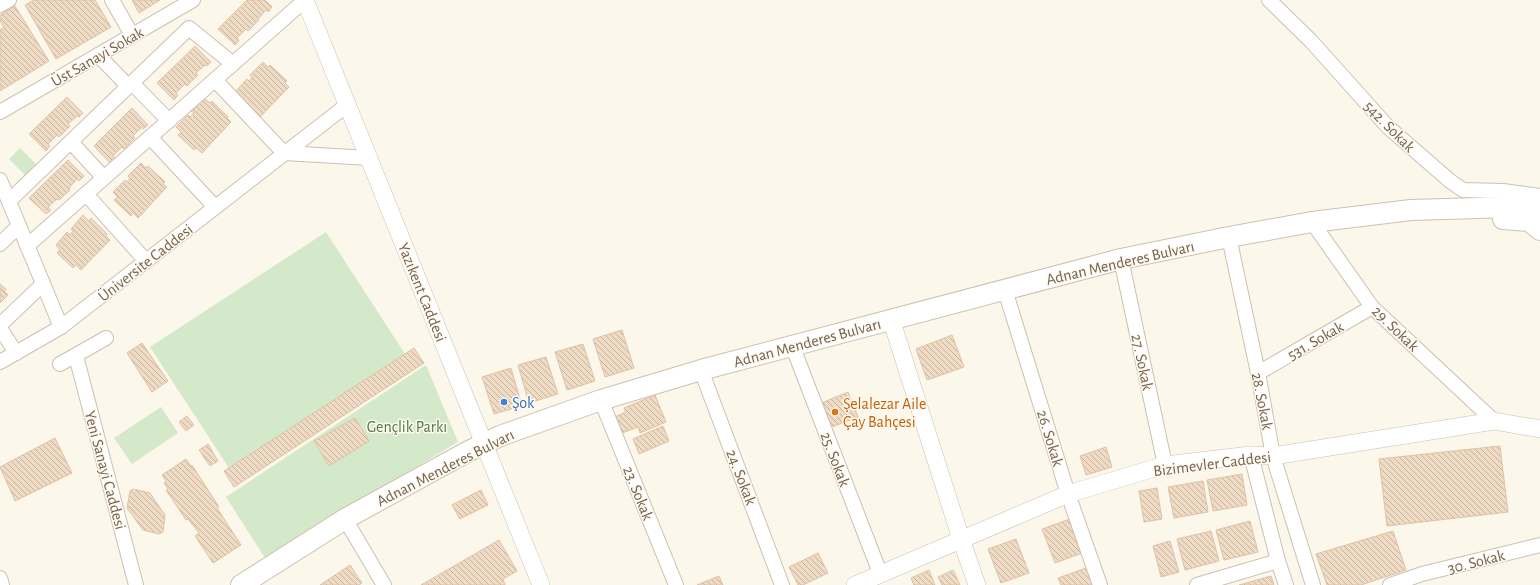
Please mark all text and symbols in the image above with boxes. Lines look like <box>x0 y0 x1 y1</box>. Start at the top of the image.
street label: Üst Sanayi Sokak <box>48 22 148 91</box>
street label: 542. Sokak <box>1361 98 1418 156</box>
street label: Üniversite Caddesi <box>94 219 196 305</box>
street label: Adnan Menderes Bulvarı <box>1044 238 1196 288</box>
street label: Yazıkent Caddesi <box>395 241 449 344</box>
street label: 29. Sokak <box>1369 303 1422 355</box>
street label: Adnan Menderes Bulvarı <box>732 316 883 370</box>
street label: 531. Sokak <box>1285 318 1347 363</box>
street label: 27. Sokak <box>1128 333 1156 392</box>
street label: 28. Sokak <box>1249 371 1276 432</box>
place label: Şok <box>512 395 535 411</box>
place label: Şelalezar Aile Çay Bahçesi <box>843 396 926 431</box>
marker: Şok <box>499 397 509 407</box>
marker: Şelalezar Aile Çay Bahçesi <box>830 407 840 417</box>
street label: 26. Sokak <box>1034 408 1066 469</box>
street label: Yeni Sanayi Caddesi <box>81 409 129 532</box>
park label: Gençlik Parkı <box>367 419 447 435</box>
street label: Adnan Menderes Bulvarı <box>374 426 517 509</box>
street label: 25. Sokak <box>817 430 853 489</box>
street label: 24. Sokak <box>723 447 759 508</box>
street label: Bizimevler Caddesi <box>1152 449 1272 479</box>
street label: 23. Sokak <box>620 464 656 523</box>
street label: 30. Sokak <box>1446 547 1507 577</box>

